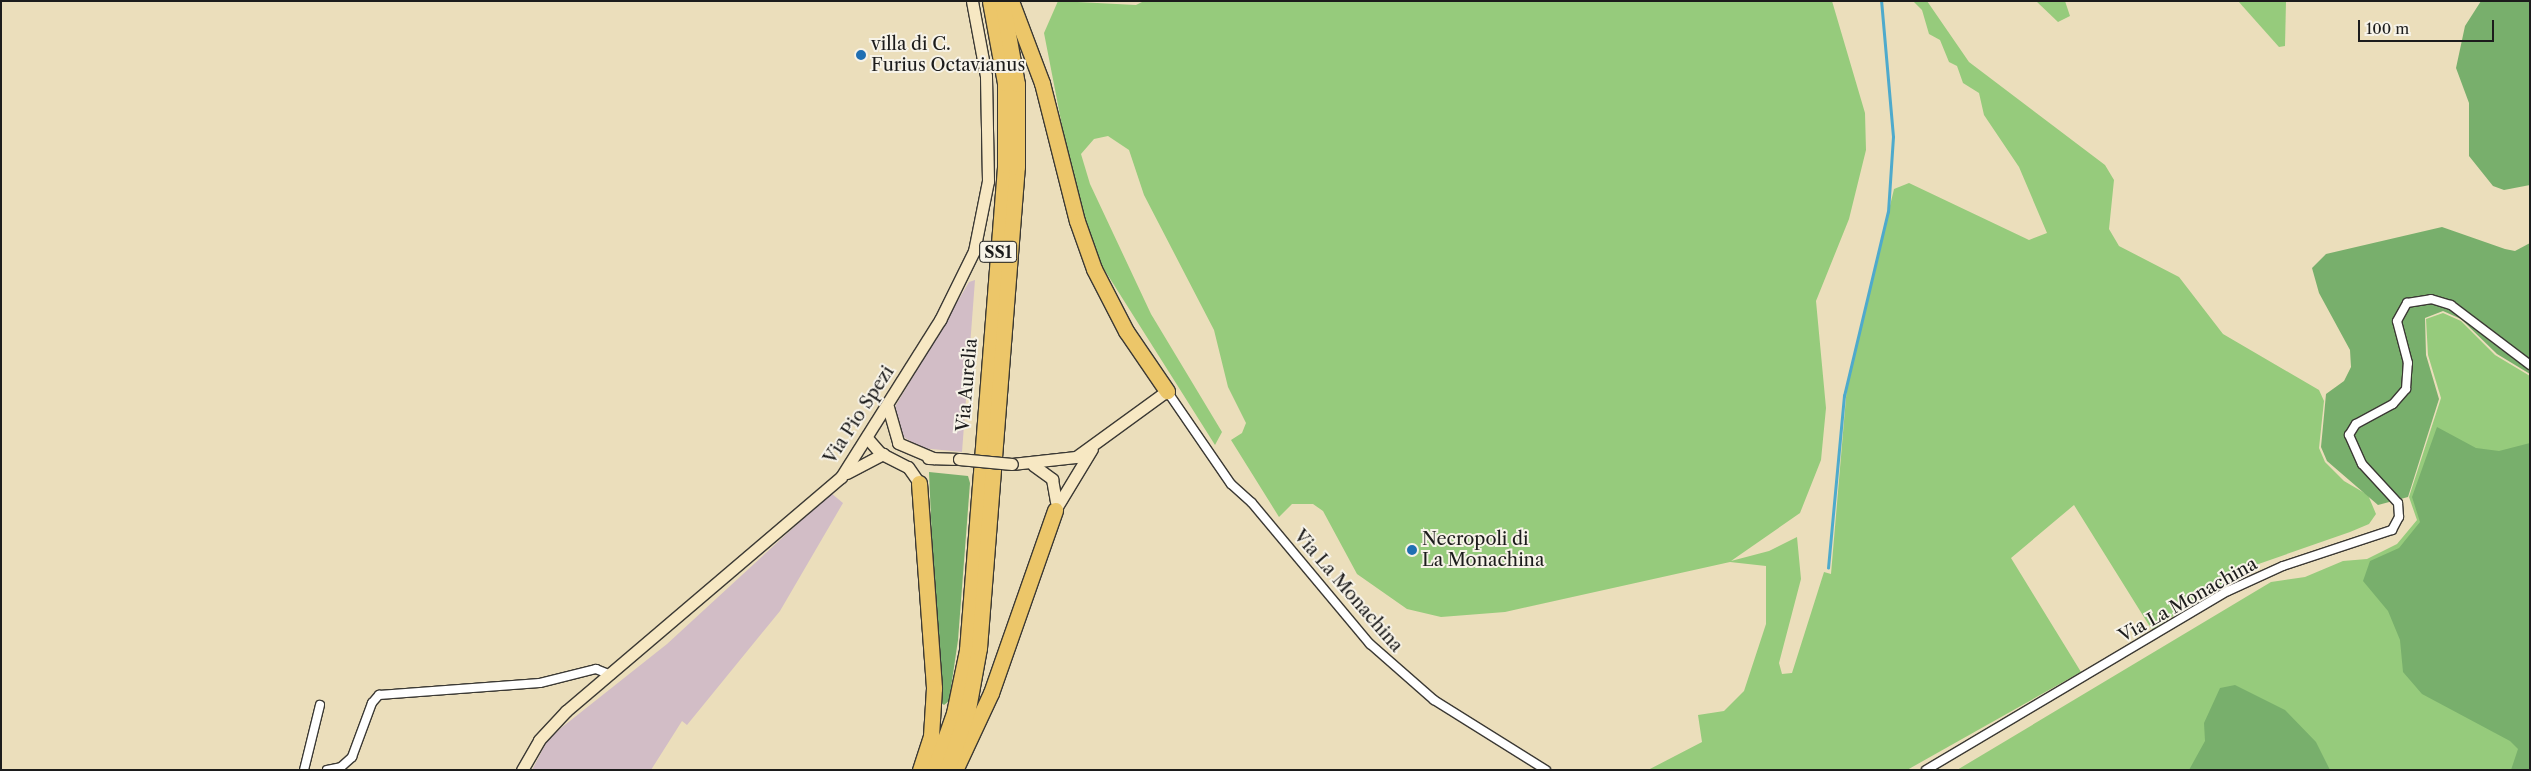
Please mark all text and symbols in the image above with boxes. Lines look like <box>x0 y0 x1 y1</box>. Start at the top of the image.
scale bar <box>2361 10 2497 42</box>
text: 100 m <box>2366 19 2409 38</box>
place label: villa di C. Furius Octavianus <box>871 34 1025 76</box>
marker: villa di C. Furius Octavianus <box>855 49 867 61</box>
road number: SS1 <box>978 238 1018 266</box>
street label: Via Aurelia <box>952 337 982 433</box>
street label: Via Pio Spezi <box>819 362 899 468</box>
street label: Via La Monachina <box>1289 525 1407 657</box>
place label: Necropoli di La Monachina <box>1422 529 1545 572</box>
marker: Necropoli di La Monachina <box>1406 544 1418 556</box>
street label: Via La Monachina <box>2115 553 2261 647</box>

